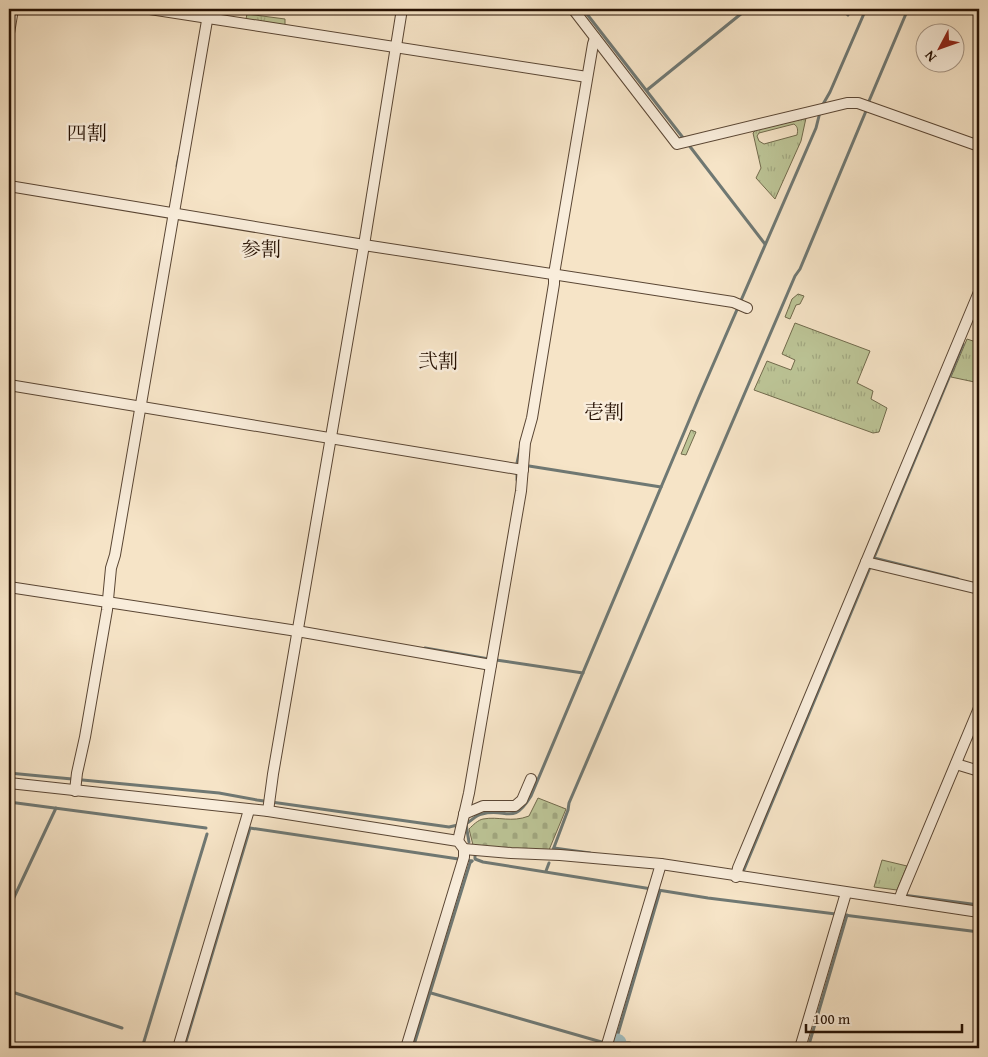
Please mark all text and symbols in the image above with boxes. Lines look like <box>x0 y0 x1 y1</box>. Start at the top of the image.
north arrow <box>916 22 966 72</box>
text: N <box>919 46 941 67</box>
district label: 四割 <box>67 118 107 147</box>
district label: 参割 <box>241 234 281 263</box>
district label: 弐割 <box>418 346 458 375</box>
district label: 壱割 <box>584 397 624 426</box>
scale bar <box>806 1002 962 1034</box>
text: 100 m <box>813 1008 851 1029</box>

